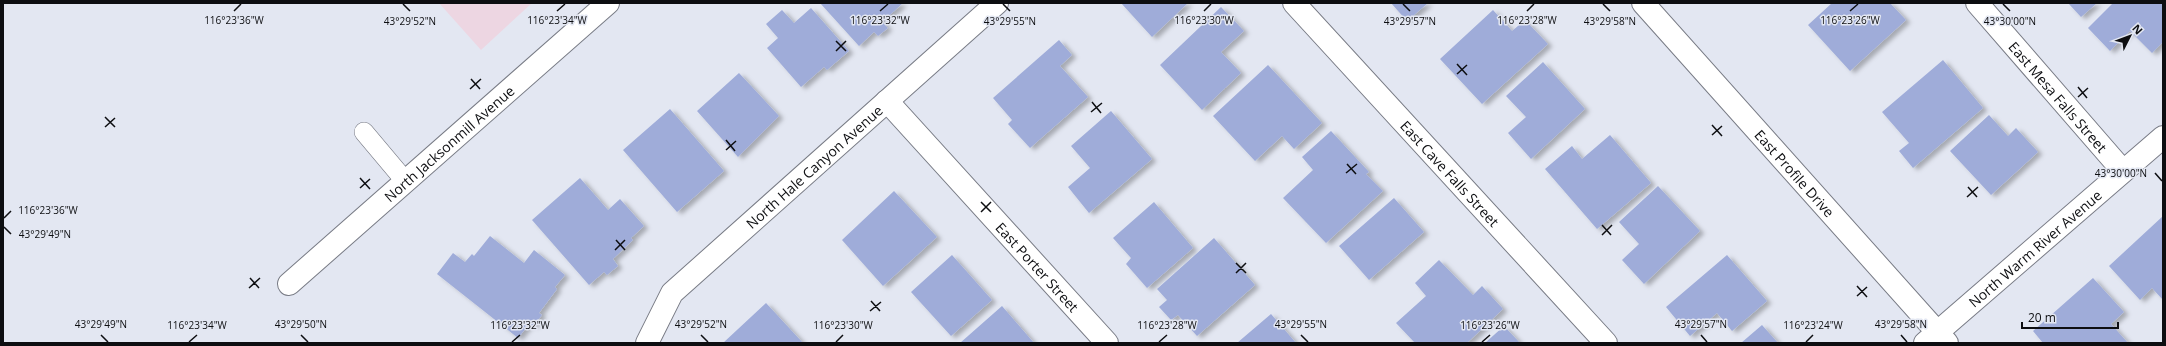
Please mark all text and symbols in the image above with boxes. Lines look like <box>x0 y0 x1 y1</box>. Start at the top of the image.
text: 116°23'36"W <box>204 13 265 27</box>
text: 116°23'34"W <box>527 13 588 27</box>
text: 116°23'32"W <box>850 13 911 27</box>
text: 116°23'30"W <box>1174 13 1235 27</box>
text: 116°23'28"W <box>1497 13 1558 27</box>
text: 116°23'26"W <box>1820 13 1881 27</box>
text: 43°29'52"N <box>384 14 436 28</box>
text: 43°29'55"N <box>984 14 1036 28</box>
text: 43°29'57"N <box>1384 14 1436 28</box>
text: 43°29'58"N <box>1584 14 1636 28</box>
text: 43°30'00"N <box>1984 14 2036 28</box>
north arrow <box>2110 16 2150 56</box>
text: N <box>2129 21 2146 37</box>
street label: East Mesa Falls Street <box>2005 37 2112 156</box>
street label: North Jacksonmill Avenue <box>380 81 518 206</box>
street label: North Hale Canyon Avenue <box>742 100 886 232</box>
street label: East Cave Falls Street <box>1397 116 1504 230</box>
street label: East Profile Drive <box>1751 125 1839 221</box>
text: 43°30'00"N <box>2095 166 2147 180</box>
street label: North Warm River Avenue <box>1964 185 2105 311</box>
text: 116°23'36"W <box>18 203 79 217</box>
street label: East Porter Street <box>992 218 1083 316</box>
text: 43°29'49"N <box>19 227 71 241</box>
scale bar <box>2022 304 2118 330</box>
text: 20 m <box>2028 309 2056 326</box>
text: 43°29'49"N <box>75 317 127 331</box>
text: 43°29'50"N <box>275 317 327 331</box>
text: 43°29'52"N <box>675 317 727 331</box>
text: 43°29'55"N <box>1275 317 1327 331</box>
text: 43°29'57"N <box>1675 317 1727 331</box>
text: 43°29'58"N <box>1875 317 1927 331</box>
text: 116°23'34"W <box>167 318 228 332</box>
text: 116°23'32"W <box>490 318 551 332</box>
text: 116°23'30"W <box>813 318 874 332</box>
text: 116°23'28"W <box>1137 318 1198 332</box>
text: 116°23'26"W <box>1460 318 1521 332</box>
text: 116°23'24"W <box>1783 318 1844 332</box>

